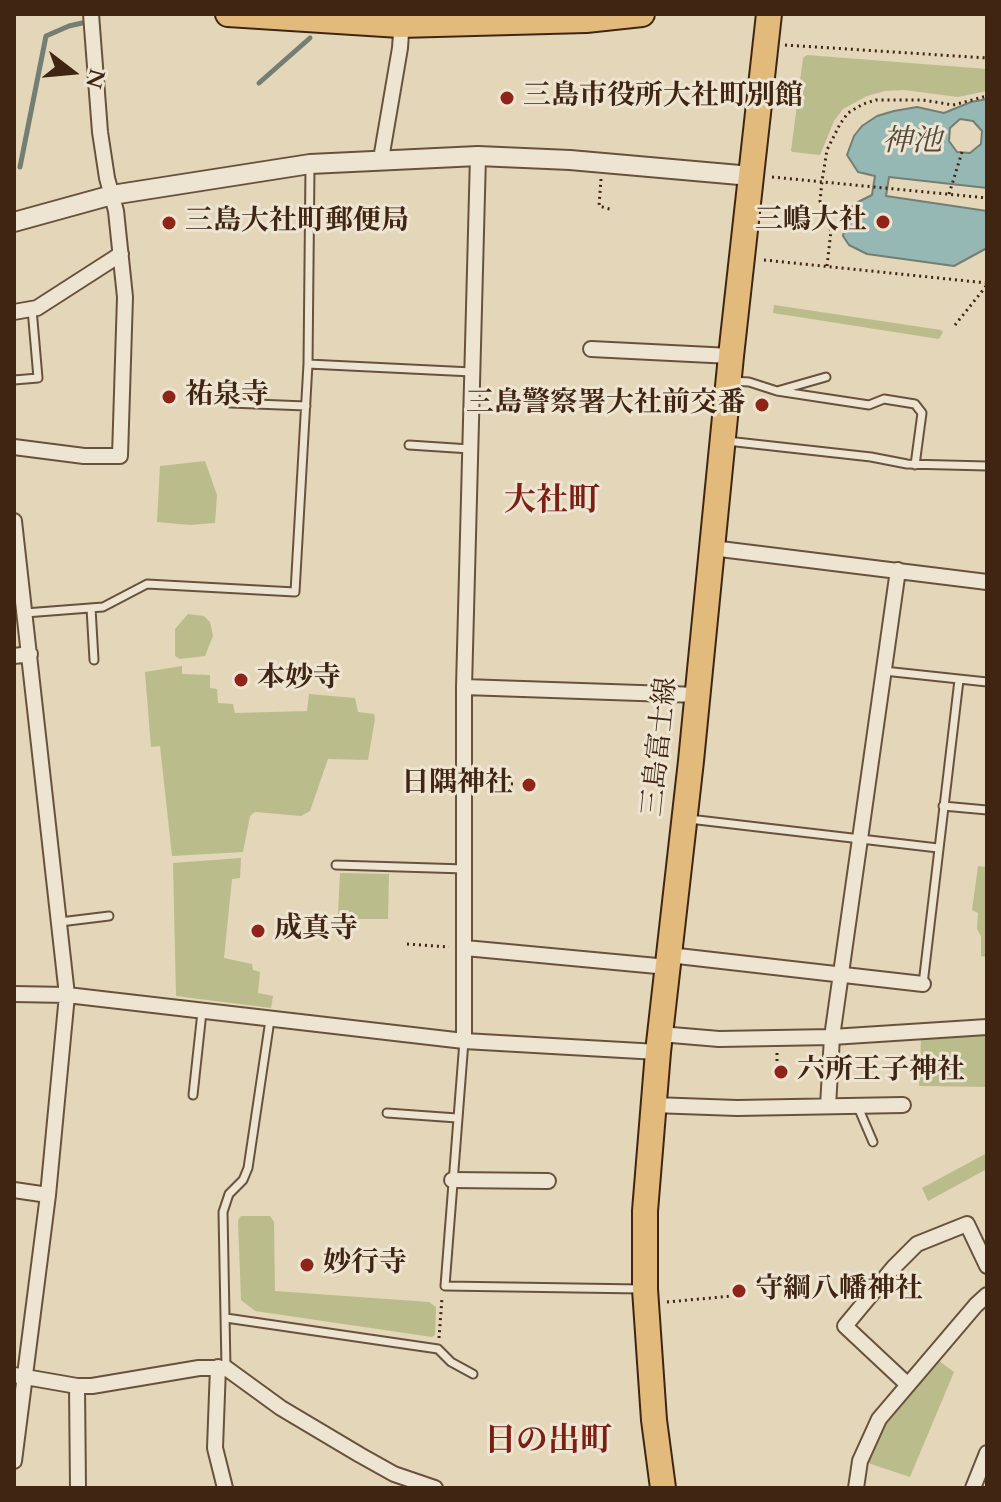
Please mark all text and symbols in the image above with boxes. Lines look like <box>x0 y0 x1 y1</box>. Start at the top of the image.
north arrow <box>32 32 112 112</box>
text: N <box>78 65 112 92</box>
place label: 三島市役所大社町別館 <box>523 81 803 115</box>
marker: 三島市役所大社町別館 <box>498 89 516 107</box>
water label: 神池 <box>882 125 942 161</box>
place label: 三嶋大社 <box>755 205 867 239</box>
place label: 三島大社町郵便局 <box>185 206 409 240</box>
marker: 三嶋大社 <box>874 213 892 231</box>
marker: 三島大社町郵便局 <box>160 214 178 232</box>
place label: 祐泉寺 <box>185 380 269 414</box>
marker: 祐泉寺 <box>160 388 178 406</box>
place label: 三島警察署大社前交番 <box>466 388 746 422</box>
marker: 三島警察署大社前交番 <box>753 396 771 414</box>
district label: 大社町 <box>504 484 600 522</box>
place label: 本妙寺 <box>257 663 341 697</box>
marker: 本妙寺 <box>232 671 250 689</box>
street label: 三島富士線 <box>637 676 685 818</box>
place label: 日隅神社 <box>401 768 513 802</box>
marker: 日隅神社 <box>520 776 538 794</box>
place label: 成真寺 <box>274 914 358 948</box>
marker: 成真寺 <box>249 922 267 940</box>
place label: 六所王子神社 <box>797 1055 965 1089</box>
marker: 六所王子神社 <box>772 1063 790 1081</box>
place label: 妙行寺 <box>323 1248 407 1282</box>
marker: 妙行寺 <box>298 1256 316 1274</box>
place label: 守綱八幡神社 <box>755 1274 923 1308</box>
marker: 守綱八幡神社 <box>730 1282 748 1300</box>
district label: 日の出町 <box>484 1424 612 1462</box>

